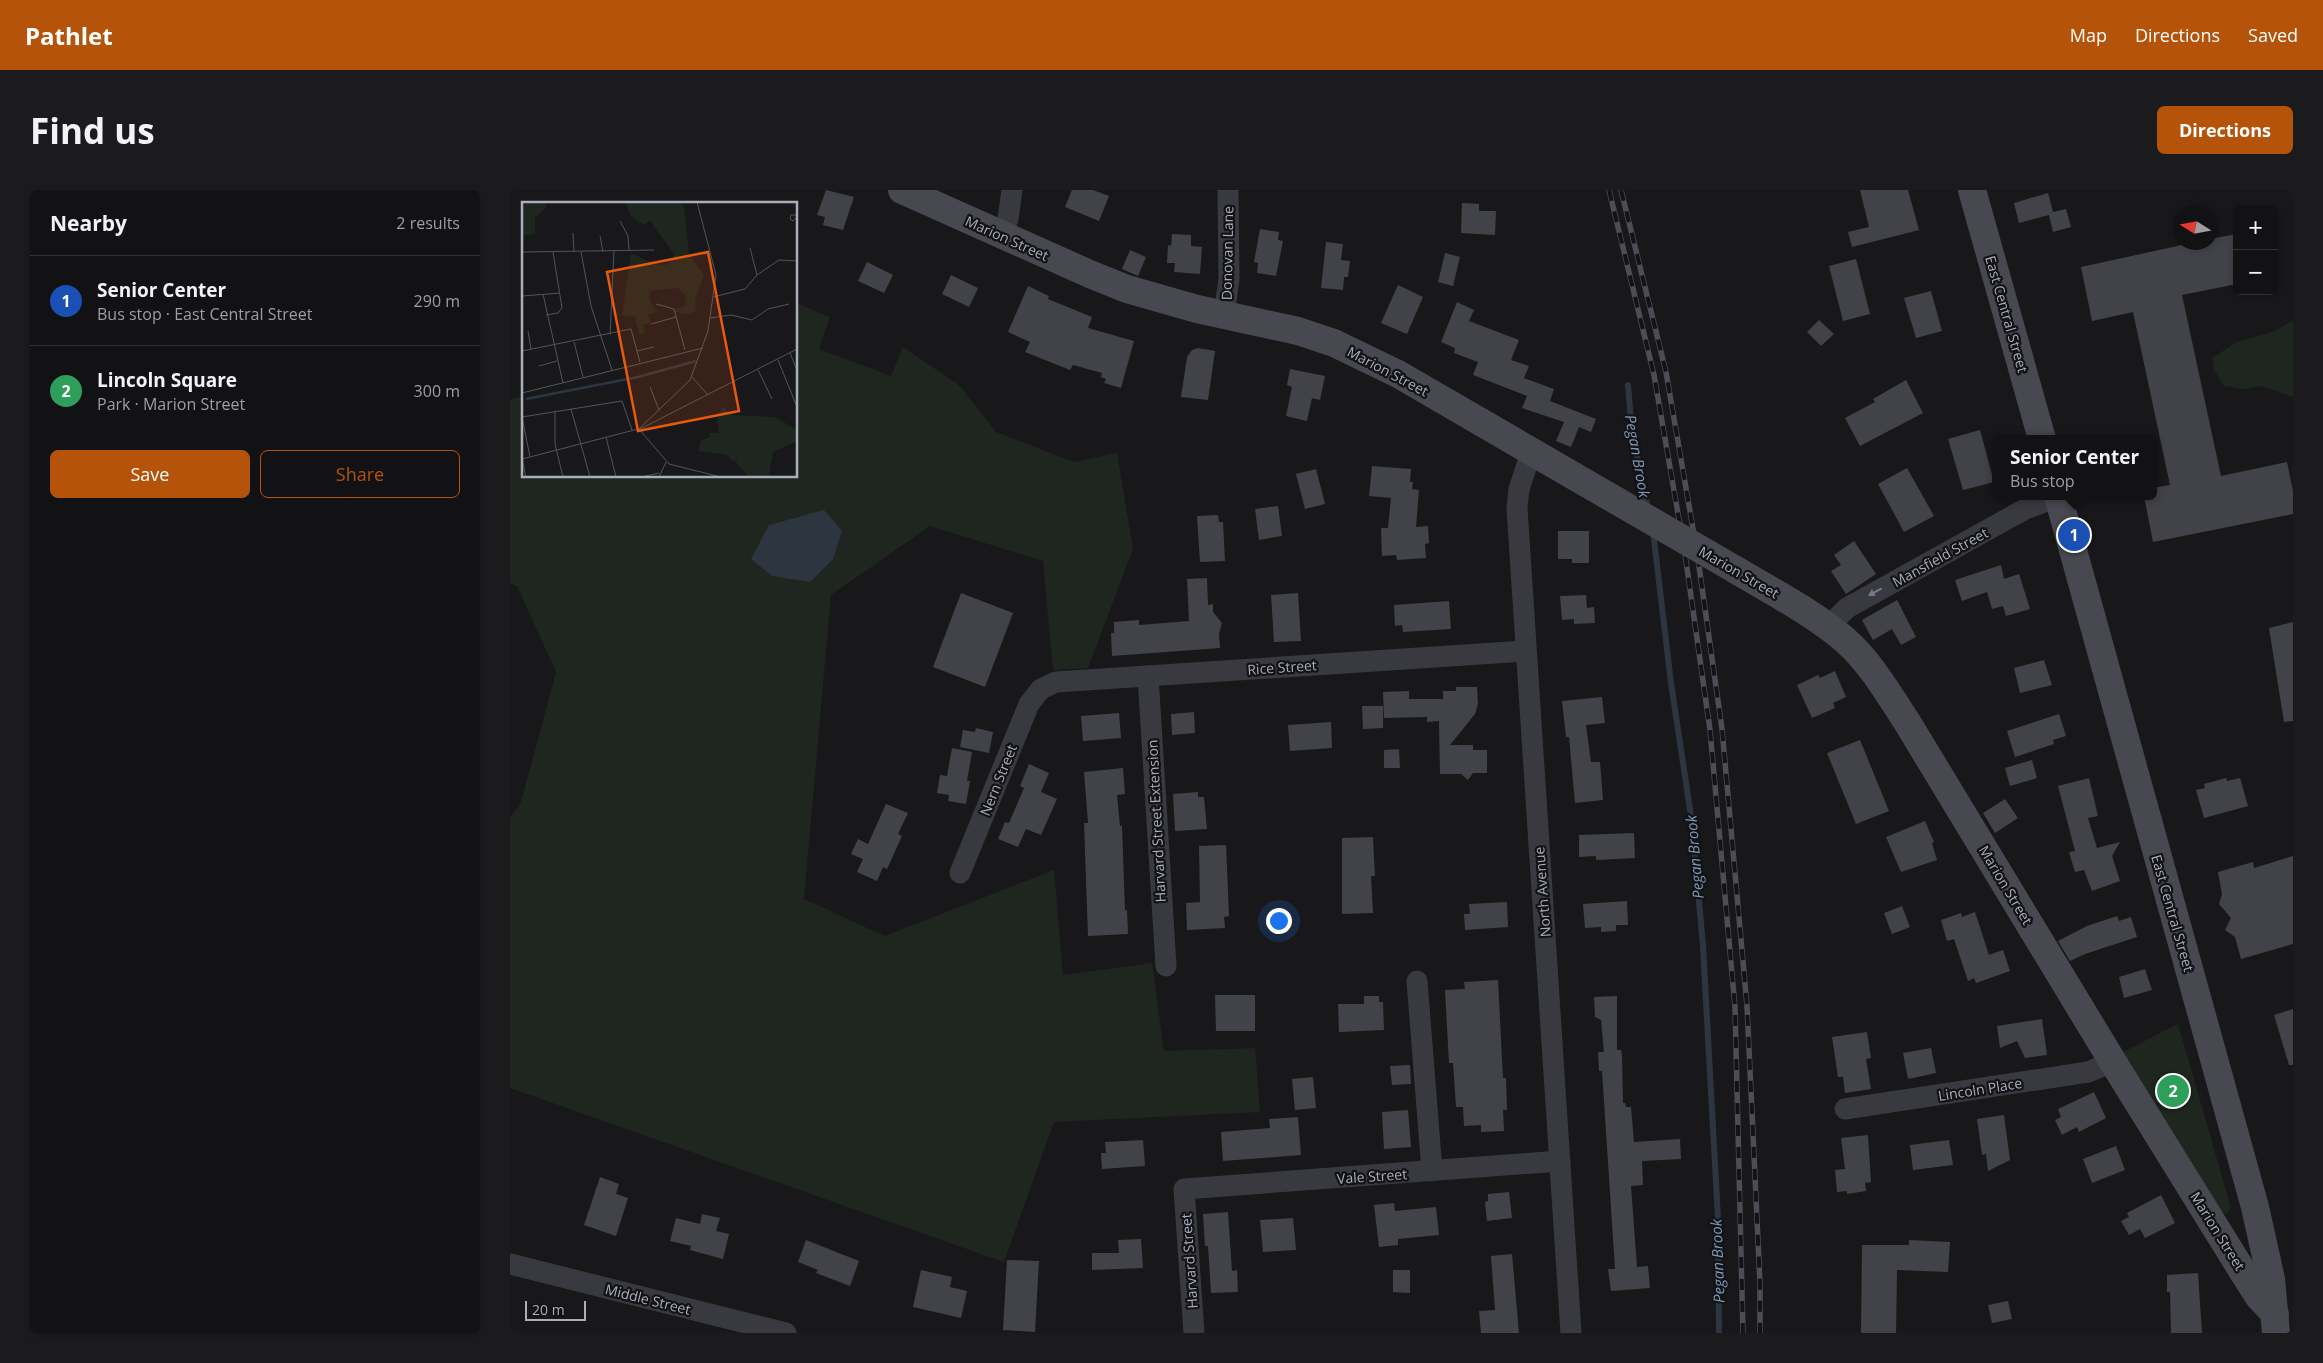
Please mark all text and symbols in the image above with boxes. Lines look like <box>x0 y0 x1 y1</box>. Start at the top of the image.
text: Pathlet <box>25 19 113 52</box>
text: Map <box>2070 23 2107 47</box>
text: Directions <box>2135 23 2220 47</box>
text: Saved <box>2248 23 2298 47</box>
button: Directions <box>2157 106 2293 154</box>
text: Find us <box>30 107 155 154</box>
inset map <box>522 202 798 478</box>
north arrow <box>2173 205 2218 250</box>
map controls <box>2233 205 2278 295</box>
button: + <box>2233 205 2278 250</box>
street label: Donovan Lane <box>1217 206 1237 300</box>
text: Nearby <box>50 209 127 237</box>
street label: Marion Street <box>962 211 1052 265</box>
text: 2 results <box>396 212 460 234</box>
button: − <box>2233 250 2278 295</box>
street label: East Central Street <box>1981 253 2033 375</box>
text: Senior Center <box>97 277 226 303</box>
text: 1 <box>61 290 71 312</box>
text: 290 m <box>414 290 460 312</box>
text: Bus stop · East Central Street <box>97 303 312 325</box>
street label: Marion Street <box>1344 342 1432 400</box>
text: Lincoln Square <box>97 367 237 393</box>
text: 2 <box>61 380 71 402</box>
text: 300 m <box>414 380 460 402</box>
text: Park · Marion Street <box>97 393 245 415</box>
water label: Pegan Brook <box>1621 413 1655 500</box>
popup <box>1992 435 2157 500</box>
text: Senior Center <box>2010 444 2139 470</box>
button: Save <box>50 450 250 498</box>
button: Share <box>260 450 460 498</box>
text: Bus stop <box>2010 470 2075 492</box>
pin: 1 <box>2058 516 2090 554</box>
street label: Mansfield Street <box>1889 523 1991 591</box>
street label: Marion Street <box>1696 541 1782 603</box>
one-way arrow <box>1869 588 1882 597</box>
street label: Rice Street <box>1247 655 1317 679</box>
street label: Harvard Street Extension <box>1142 739 1170 903</box>
street label: Nern Street <box>975 741 1021 819</box>
water label: Pegan Brook <box>1680 814 1708 900</box>
street label: Marion Street <box>1975 842 2037 928</box>
street label: North Avenue <box>1529 846 1555 938</box>
street label: East Central Street <box>2147 852 2199 974</box>
your location <box>1266 908 1292 934</box>
pin: 2 <box>2157 1072 2189 1110</box>
street label: Lincoln Place <box>1937 1073 2023 1105</box>
street label: Vale Street <box>1336 1164 1408 1188</box>
street label: Marion Street <box>2186 1188 2250 1274</box>
street label: Harvard Street <box>1176 1213 1202 1309</box>
water label: Pegan Brook <box>1706 1218 1728 1303</box>
street label: Middle Street <box>603 1279 693 1319</box>
scale bar <box>525 1298 586 1321</box>
text: 20 m <box>532 1300 565 1319</box>

